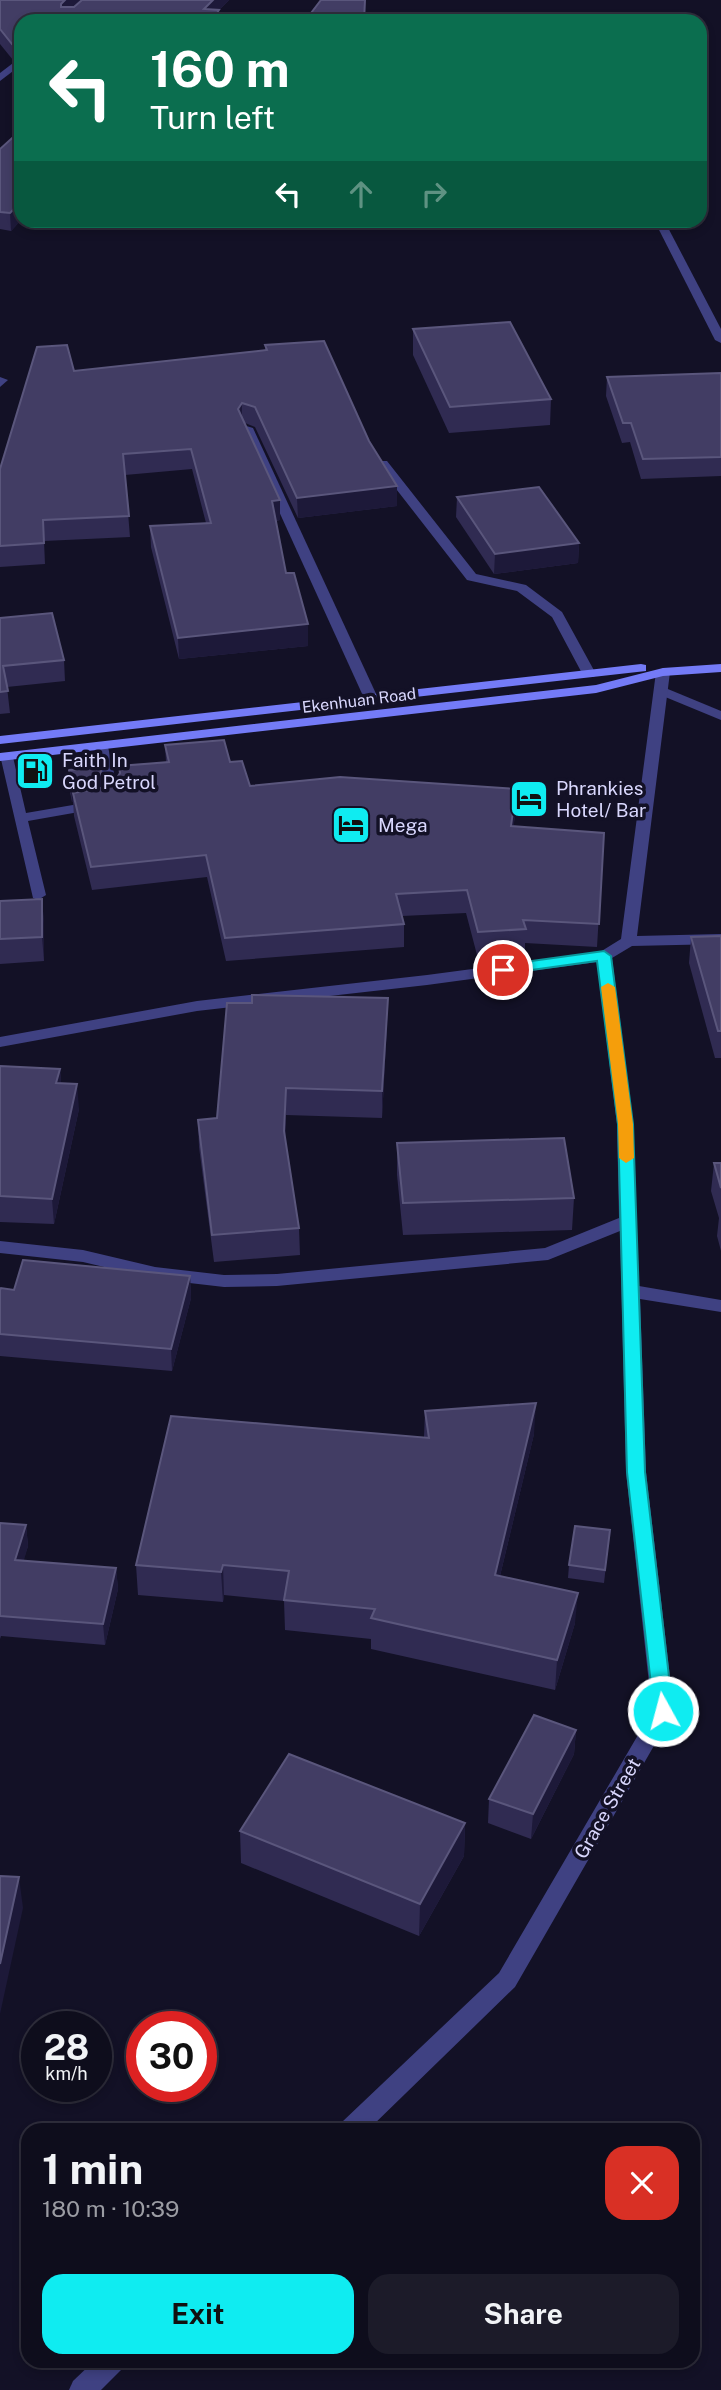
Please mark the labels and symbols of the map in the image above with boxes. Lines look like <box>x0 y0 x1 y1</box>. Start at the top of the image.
street label: Ekenhuan Road <box>301 684 417 717</box>
place label: Faith In God Petrol <box>62 749 156 793</box>
fuel station icon: Faith In God Petrol <box>14 750 56 792</box>
place label: Phrankies Hotel/ Bar <box>556 777 646 821</box>
hotel icon: Phrankies Hotel/ Bar <box>508 778 550 820</box>
hotel icon: Mega <box>330 804 372 846</box>
place label: Mega <box>378 814 427 836</box>
pin <box>473 940 533 1000</box>
position arrow <box>626 1674 700 1748</box>
street label: Grace Street <box>569 1754 645 1862</box>
speed limit sign: 30 <box>126 2011 217 2102</box>

